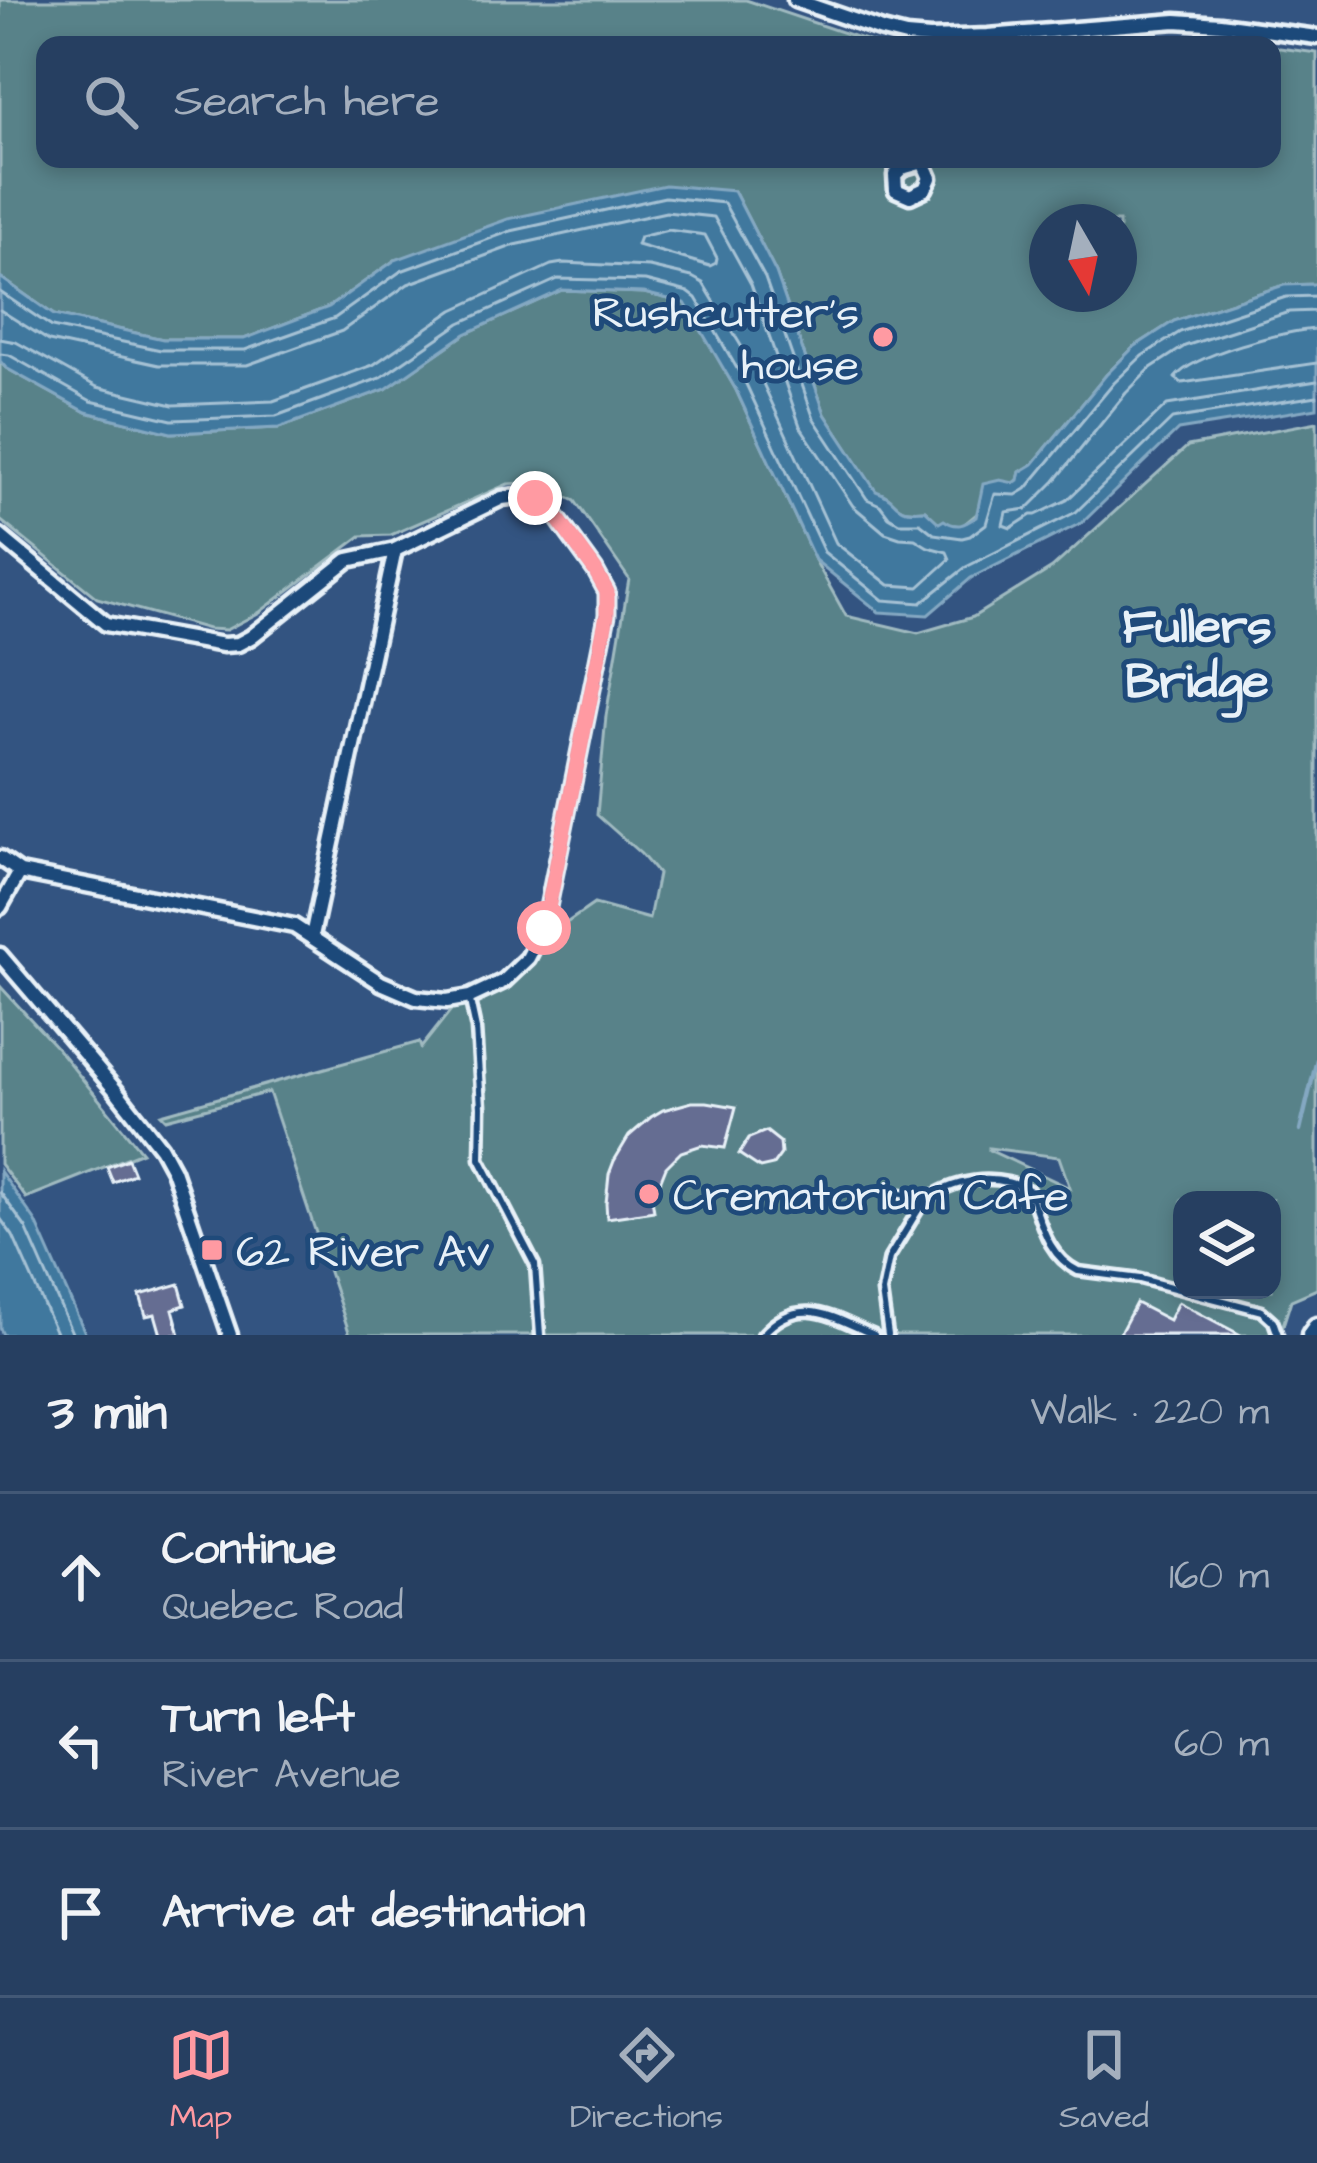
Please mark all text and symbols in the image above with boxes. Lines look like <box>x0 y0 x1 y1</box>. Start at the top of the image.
search box <box>36 36 1281 168</box>
icon: search <box>78 69 144 135</box>
text: Search here <box>174 71 440 133</box>
north arrow <box>1029 204 1137 312</box>
place label: Rushcutter's house <box>592 283 859 397</box>
marker: Rushcutter's house <box>870 324 896 350</box>
route end <box>508 471 562 525</box>
district label: Fullers Bridge <box>1122 595 1272 718</box>
route start <box>517 901 571 955</box>
place label: Crematorium Cafe <box>673 1166 1069 1228</box>
marker: Crematorium Cafe <box>636 1181 662 1207</box>
map controls <box>1173 1191 1281 1299</box>
button: layers <box>1173 1191 1281 1299</box>
place label: 62 River Av <box>236 1222 490 1284</box>
marker: 62 River Av <box>199 1237 225 1263</box>
text: 3 min <box>48 1378 167 1449</box>
text: Walk · 220 m <box>1030 1386 1269 1440</box>
text: Continue <box>162 1519 336 1581</box>
icon: ahead <box>48 1544 114 1610</box>
text: 160 m <box>1169 1550 1269 1604</box>
text: Quebec Road <box>162 1581 404 1635</box>
text: Turn left <box>162 1687 355 1749</box>
icon: left <box>48 1712 114 1778</box>
text: 60 m <box>1174 1718 1269 1772</box>
text: River Avenue <box>162 1749 401 1803</box>
icon: arrive <box>48 1880 114 1946</box>
text: Arrive at destination <box>162 1882 585 1944</box>
tab: Map <box>168 2022 234 2140</box>
tab: Directions <box>570 2022 723 2140</box>
tab: Saved <box>1059 2022 1149 2140</box>

